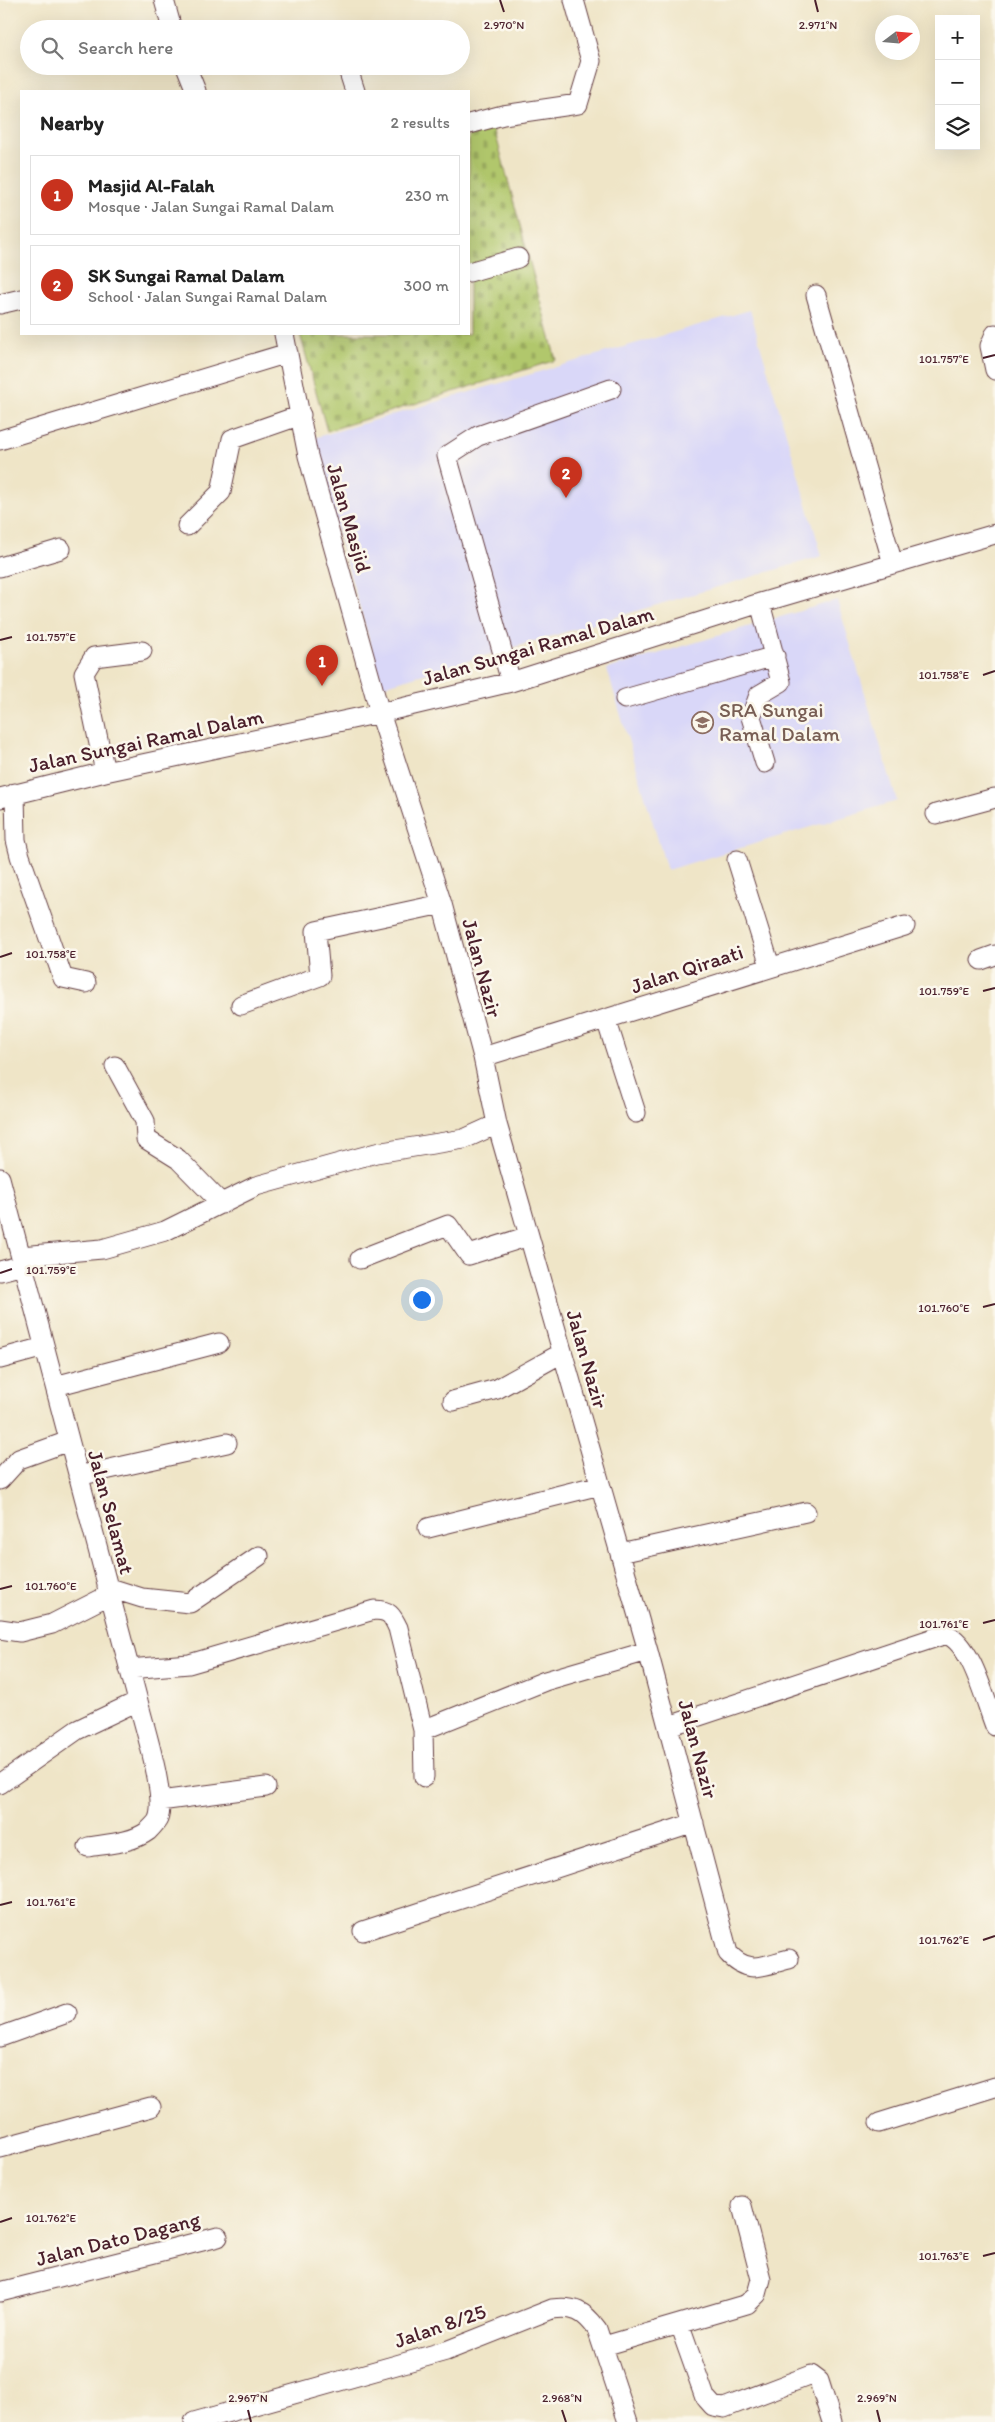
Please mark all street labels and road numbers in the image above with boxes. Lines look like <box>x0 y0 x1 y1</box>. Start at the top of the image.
street label: Jalan Masjid <box>322 461 377 575</box>
street label: Jalan Sungai Ramal Dalam <box>419 600 657 691</box>
street label: Jalan Sungai Ramal Dalam <box>26 703 266 778</box>
street label: Jalan Nazir <box>457 916 508 1021</box>
street label: Jalan Qiraati <box>628 939 746 998</box>
street label: Jalan Nazir <box>561 1307 614 1412</box>
street label: Jalan Selamat <box>83 1447 140 1577</box>
street label: Jalan Nazir <box>673 1697 724 1802</box>
street label: Jalan Dato Dagang <box>33 2206 203 2271</box>
street label: Jalan 8/25 <box>391 2298 489 2353</box>

